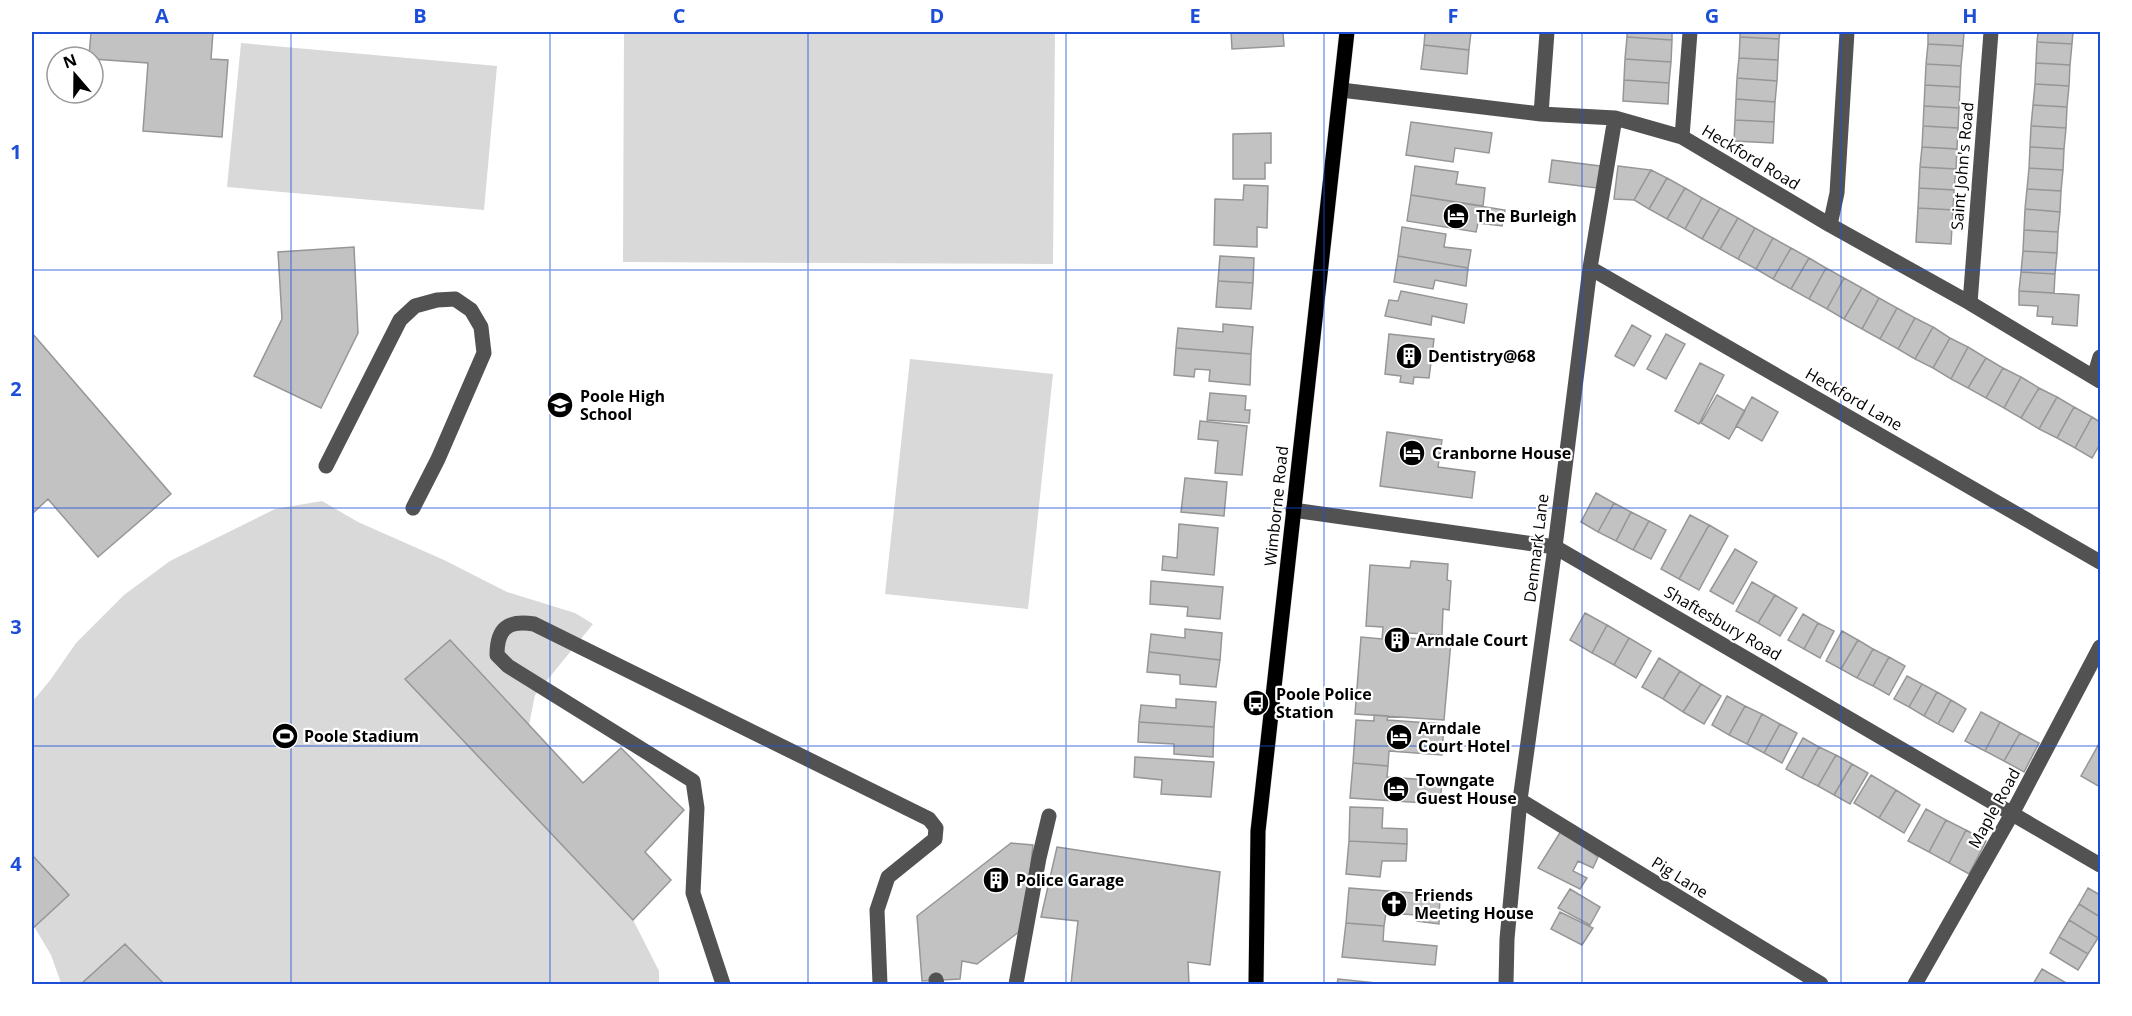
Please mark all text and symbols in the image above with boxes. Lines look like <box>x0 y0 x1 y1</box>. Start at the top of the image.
text: A <box>155 2 169 29</box>
text: B <box>413 2 427 29</box>
text: C <box>673 2 686 29</box>
text: D <box>930 2 944 29</box>
text: E <box>1189 2 1201 29</box>
text: F <box>1448 2 1458 29</box>
text: G <box>1705 2 1719 29</box>
text: H <box>1962 2 1978 29</box>
north arrow <box>45 45 105 105</box>
text: N <box>60 48 80 73</box>
street label: Saint John's Road <box>1945 101 1979 231</box>
street label: Heckford Road <box>1698 119 1804 195</box>
text: 1 <box>10 138 22 165</box>
hotel icon: The Burleigh <box>1441 201 1471 231</box>
place label: The Burleigh <box>1476 205 1577 227</box>
building icon: Dentistry@68 <box>1394 341 1424 371</box>
place label: Dentistry@68 <box>1428 345 1536 367</box>
street label: Heckford Lane <box>1802 362 1906 436</box>
text: 2 <box>10 375 22 402</box>
place label: Poole High School <box>580 385 665 425</box>
school or university icon: Poole High School <box>545 390 575 420</box>
hotel icon: Cranborne House <box>1397 438 1427 468</box>
place label: Cranborne House <box>1432 442 1571 464</box>
street label: Wimborne Road <box>1259 445 1293 567</box>
street label: Denmark Lane <box>1518 492 1554 604</box>
street label: Shaftesbury Road <box>1660 581 1786 665</box>
text: 3 <box>10 613 22 640</box>
building icon: Arndale Court <box>1382 625 1412 655</box>
place label: Arndale Court <box>1416 629 1528 651</box>
place label: Poole Police Station <box>1276 683 1372 723</box>
bus stop icon: Poole Police Station <box>1241 688 1271 718</box>
place label: Arndale Court Hotel <box>1418 717 1510 757</box>
sports icon: Poole Stadium <box>270 721 300 751</box>
hotel icon: Arndale Court Hotel <box>1384 722 1414 752</box>
place label: Poole Stadium <box>304 725 419 747</box>
street label: Maple Road <box>1963 764 2025 852</box>
place label: Towngate Guest House <box>1416 769 1517 809</box>
hotel icon: Towngate Guest House <box>1381 774 1411 804</box>
text: 4 <box>10 850 22 877</box>
street label: Pig Lane <box>1648 851 1712 903</box>
building icon: Police Garage <box>981 865 1011 895</box>
place label: Police Garage <box>1016 869 1124 891</box>
place label: Friends Meeting House <box>1414 884 1534 924</box>
church icon: Friends Meeting House <box>1379 889 1409 919</box>

